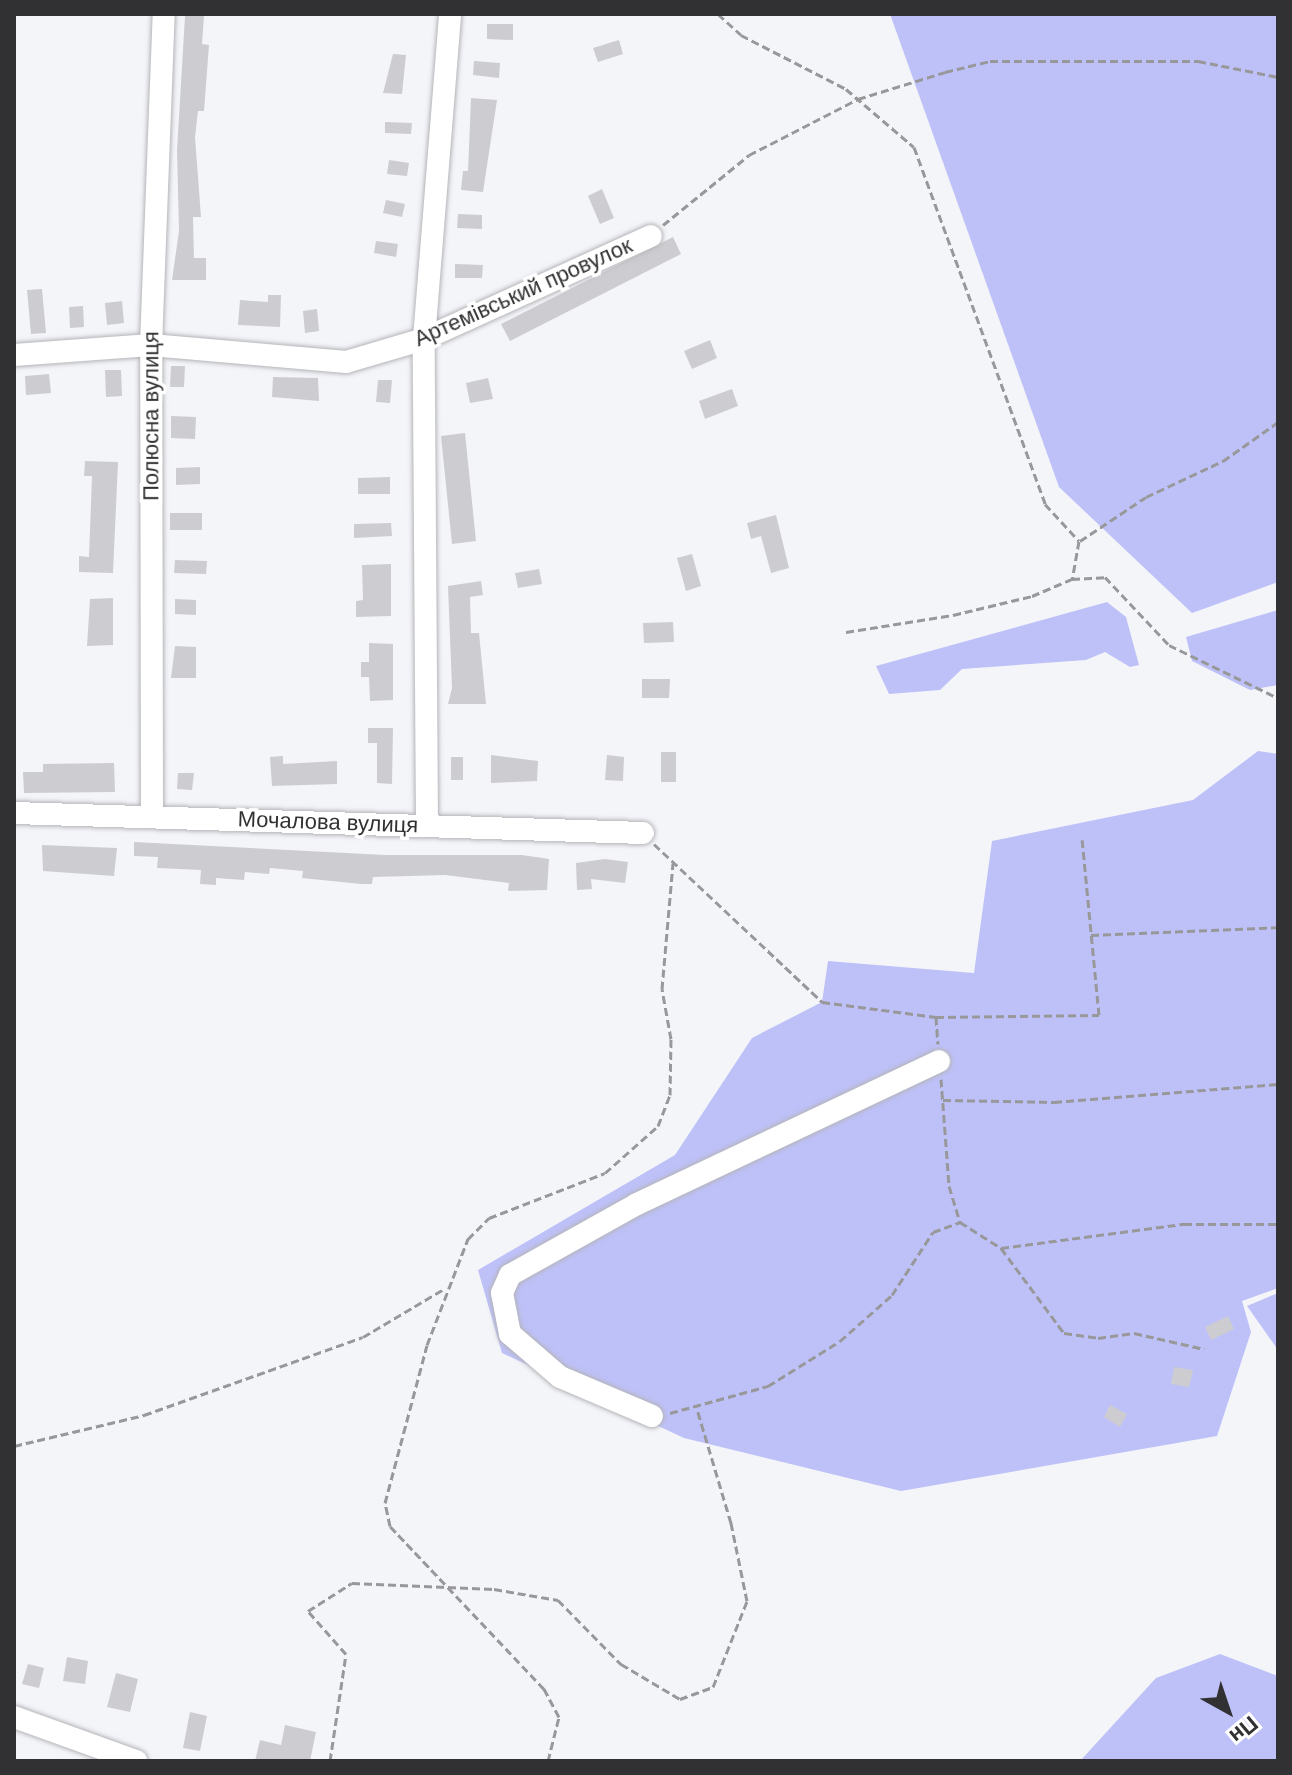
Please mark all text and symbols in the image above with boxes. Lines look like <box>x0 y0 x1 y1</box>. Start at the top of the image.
street label: Артемівський провулок <box>410 232 636 352</box>
street label: Полюсна вулиця <box>138 331 164 501</box>
street label: Мочалова вулиця <box>237 806 419 838</box>
north arrow <box>1188 1671 1268 1751</box>
text: Пн <box>1225 1711 1263 1749</box>

